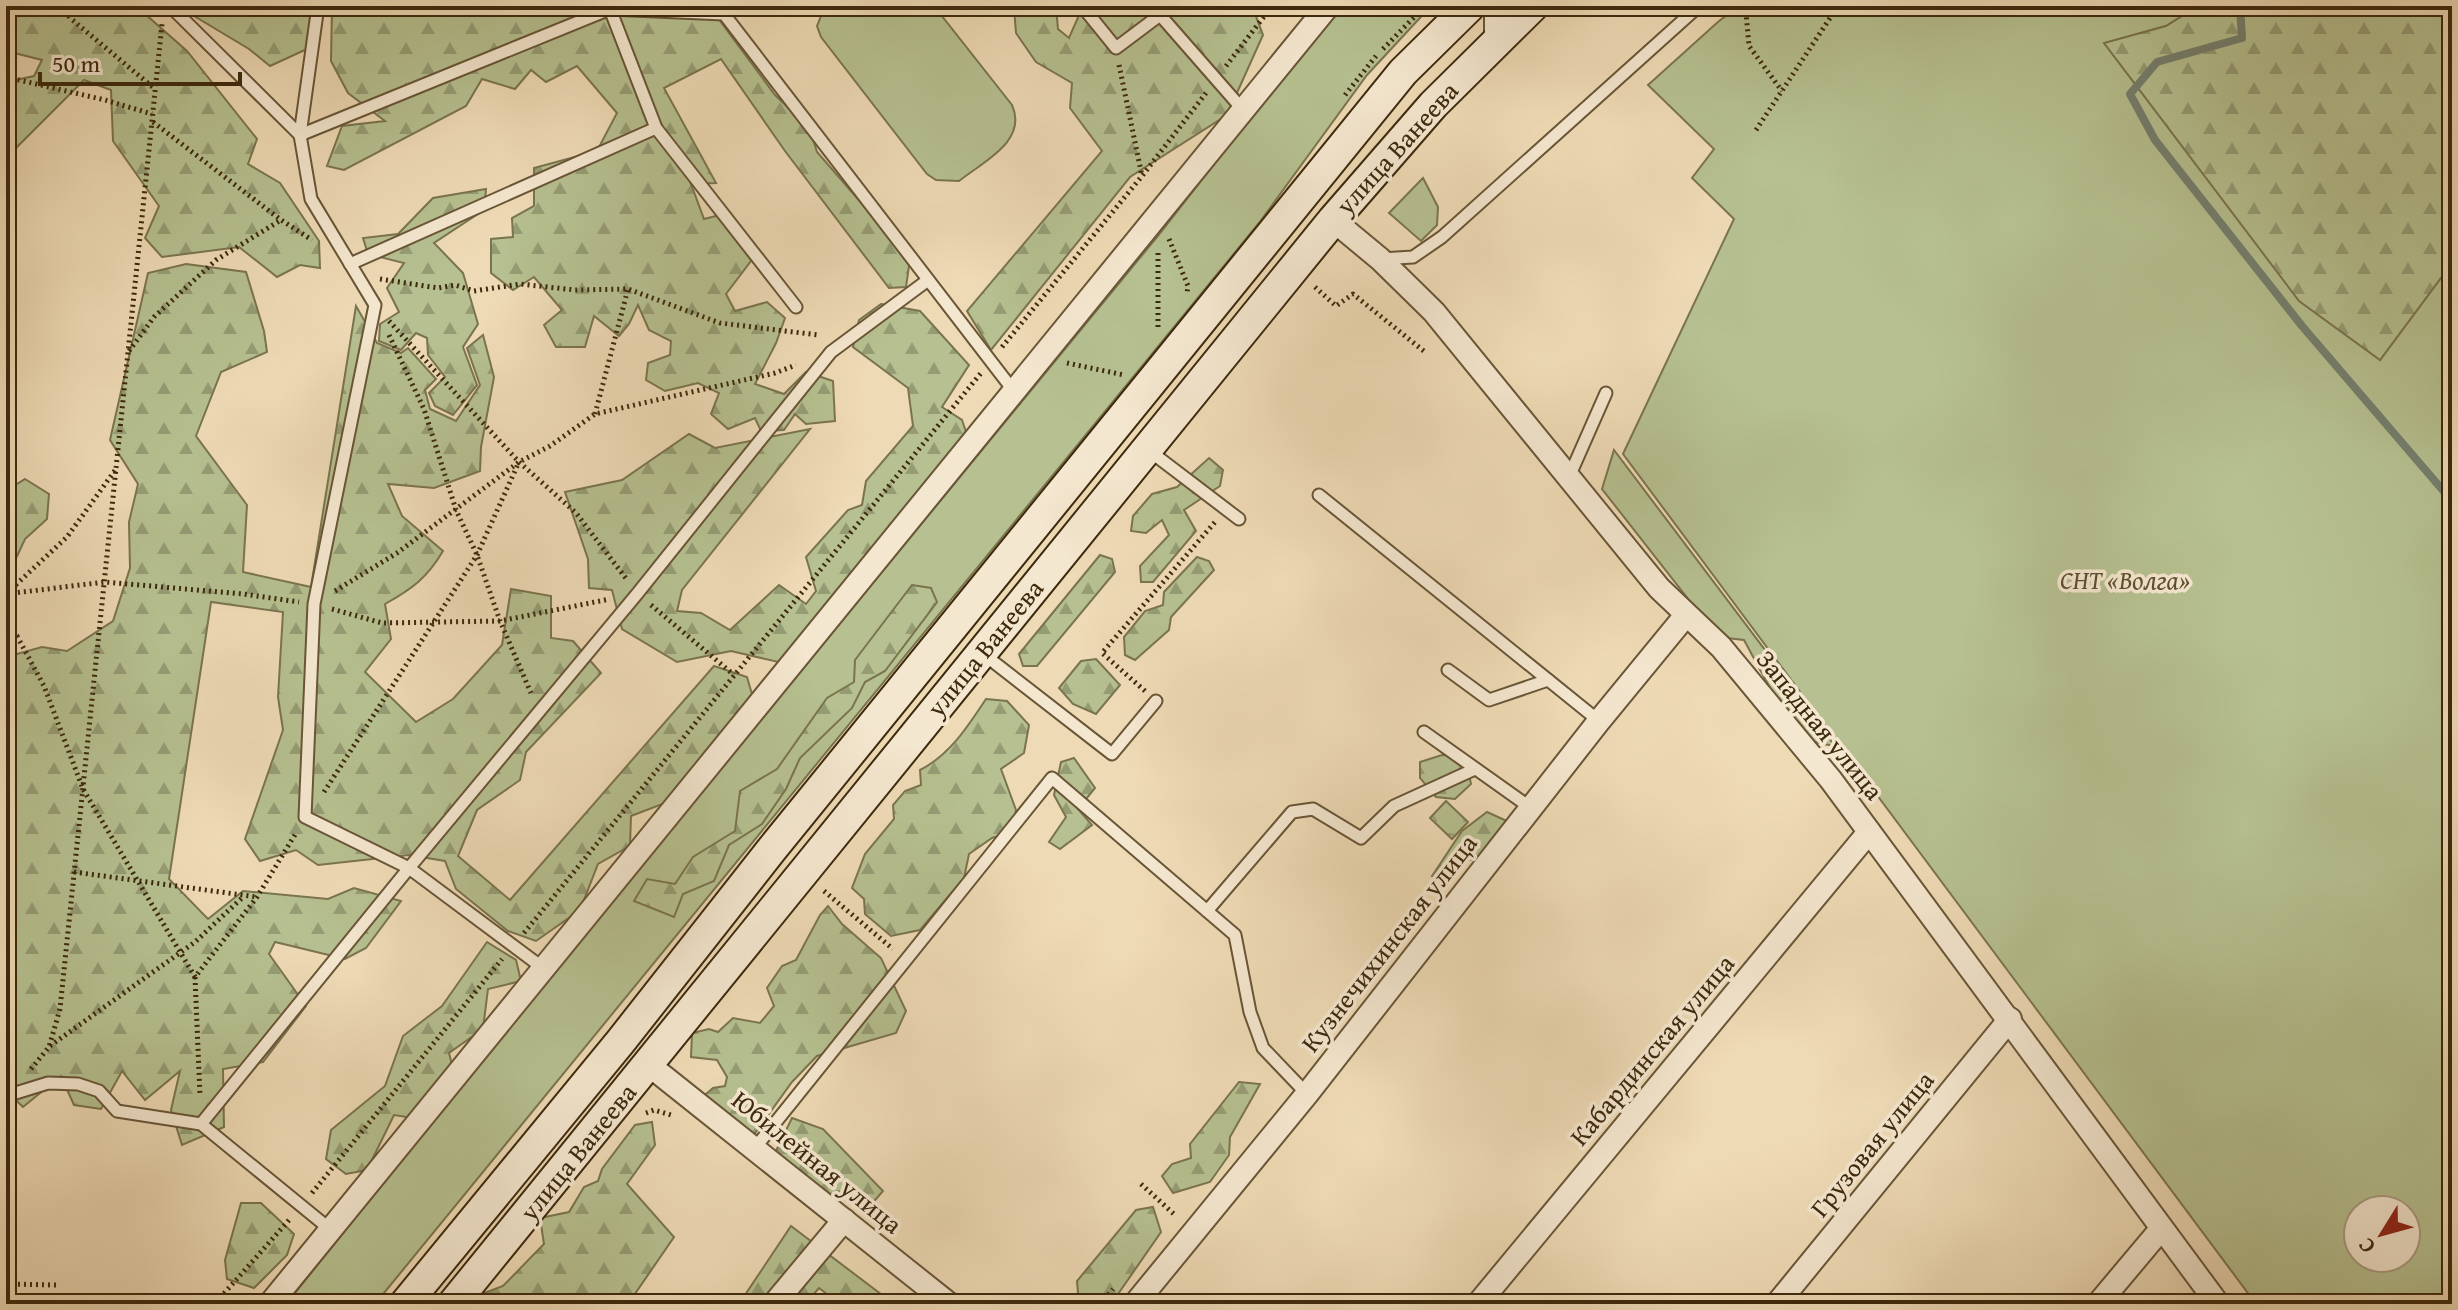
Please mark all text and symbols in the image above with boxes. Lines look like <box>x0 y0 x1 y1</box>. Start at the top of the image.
scale bar <box>40 36 240 86</box>
text: 50 m <box>52 46 100 81</box>
street label: улица Ванеева <box>1325 72 1468 224</box>
park label: СНТ «Волга» <box>2060 560 2190 599</box>
street label: улица Ванеева <box>916 570 1053 726</box>
street label: Западная улица <box>1747 641 1894 809</box>
street label: Кузнечихинская улица <box>1291 825 1487 1060</box>
street label: Кабардинская улица <box>1560 945 1744 1154</box>
street label: Грузовая улица <box>1800 1062 1943 1225</box>
street label: улица Ванеева <box>509 1074 646 1230</box>
street label: Юбилейная улица <box>724 1081 911 1243</box>
north arrow <box>2342 1194 2422 1274</box>
text: С <box>2350 1231 2383 1261</box>

